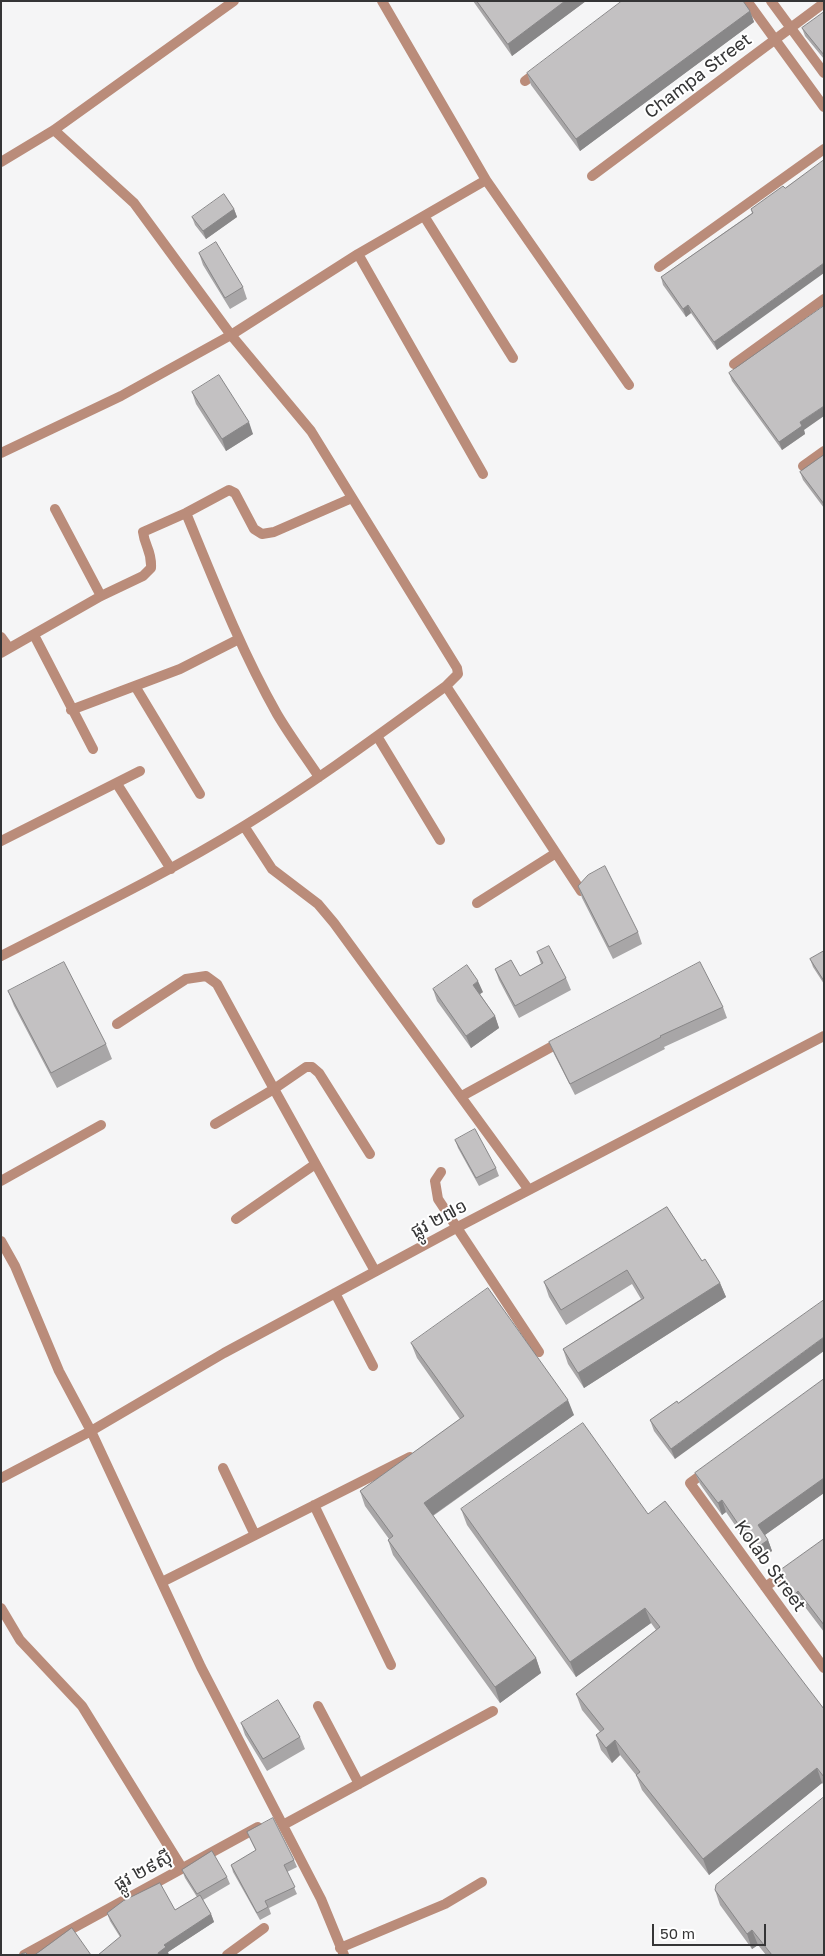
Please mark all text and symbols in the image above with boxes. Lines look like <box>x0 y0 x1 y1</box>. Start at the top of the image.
street label: Champa Street <box>640 29 756 123</box>
street label: ផ្លូវ ២៧១ <box>407 1195 471 1243</box>
street label: Kolab Street <box>730 1516 810 1616</box>
street label: ផ្លូវ ២៩ស៊ី <box>110 1846 176 1896</box>
scale bar <box>655 1914 769 1946</box>
text: 50 m <box>660 1924 695 1942</box>

